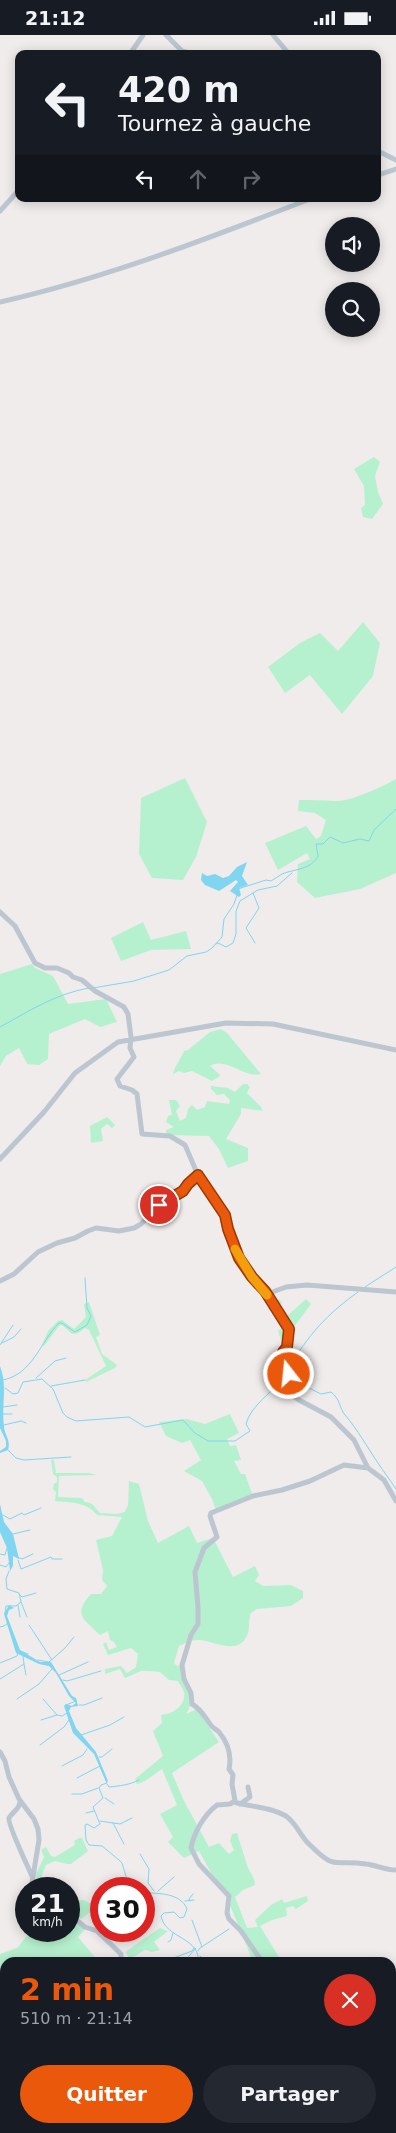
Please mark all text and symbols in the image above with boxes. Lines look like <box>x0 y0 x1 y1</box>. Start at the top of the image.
text: 21:12 <box>25 7 85 29</box>
icon: left <box>35 70 100 135</box>
text: 420 m <box>118 70 240 110</box>
text: Tournez à gauche <box>118 111 311 136</box>
icon: left <box>131 165 159 193</box>
icon: ahead <box>184 165 212 193</box>
icon: right <box>237 165 265 193</box>
map controls <box>325 217 380 337</box>
button: sound <box>325 217 380 272</box>
button: search <box>325 282 380 337</box>
pin <box>138 1184 180 1226</box>
icon: arrive <box>145 1191 173 1219</box>
position arrow <box>262 1347 314 1399</box>
speed limit sign: 30 <box>90 1877 155 1942</box>
text: 21 <box>30 1889 65 1918</box>
text: km/h <box>32 1915 63 1929</box>
text: 2 min <box>20 1972 114 2007</box>
button: close <box>324 1974 376 2026</box>
text: 510 m · 21:14 <box>20 2009 133 2028</box>
button: Quitter <box>20 2065 193 2123</box>
button: Partager <box>203 2065 376 2123</box>

